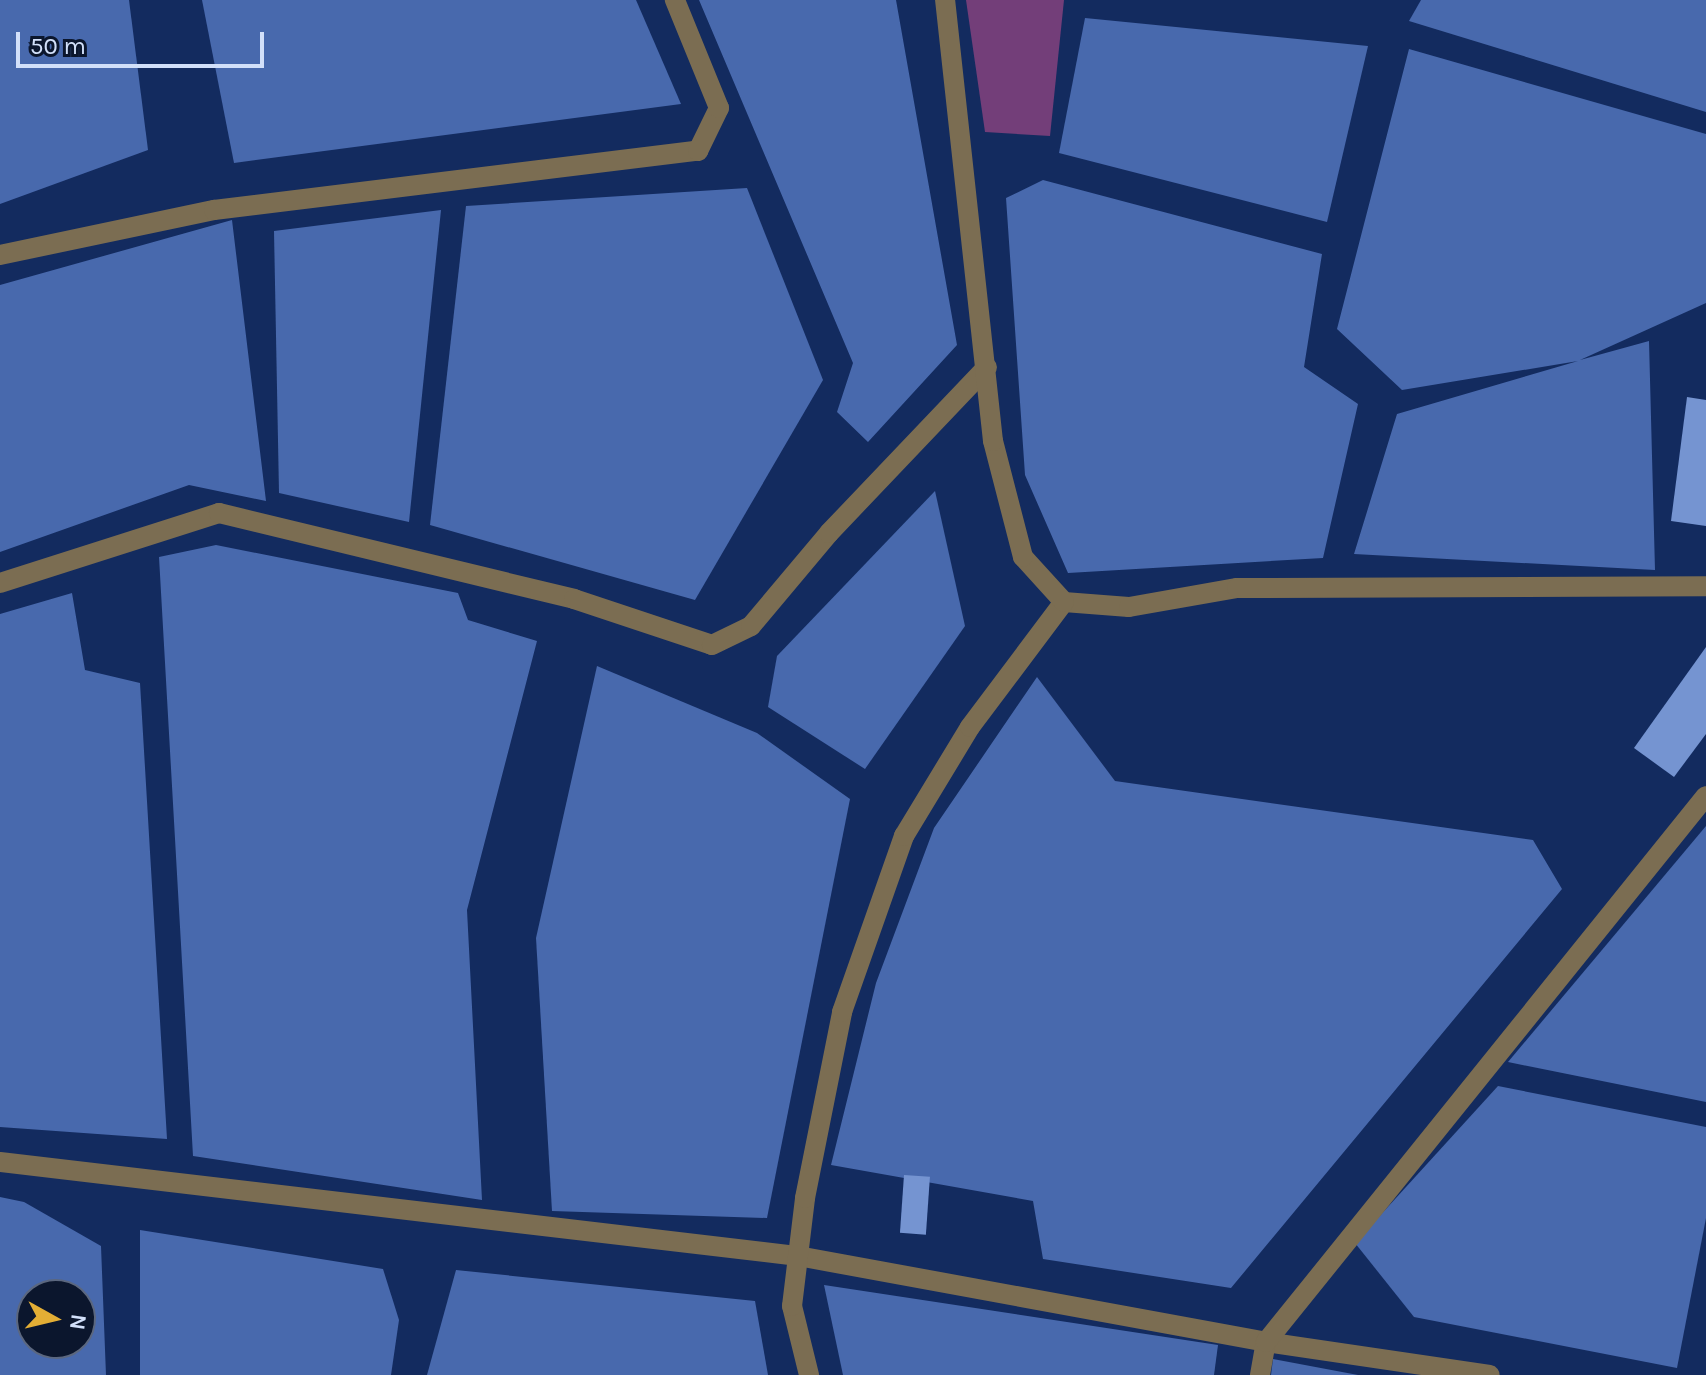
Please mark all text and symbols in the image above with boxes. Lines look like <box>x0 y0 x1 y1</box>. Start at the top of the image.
scale bar <box>20 16 268 66</box>
text: 50 m <box>30 32 86 60</box>
north arrow <box>16 1279 96 1359</box>
text: N <box>64 1312 92 1332</box>

